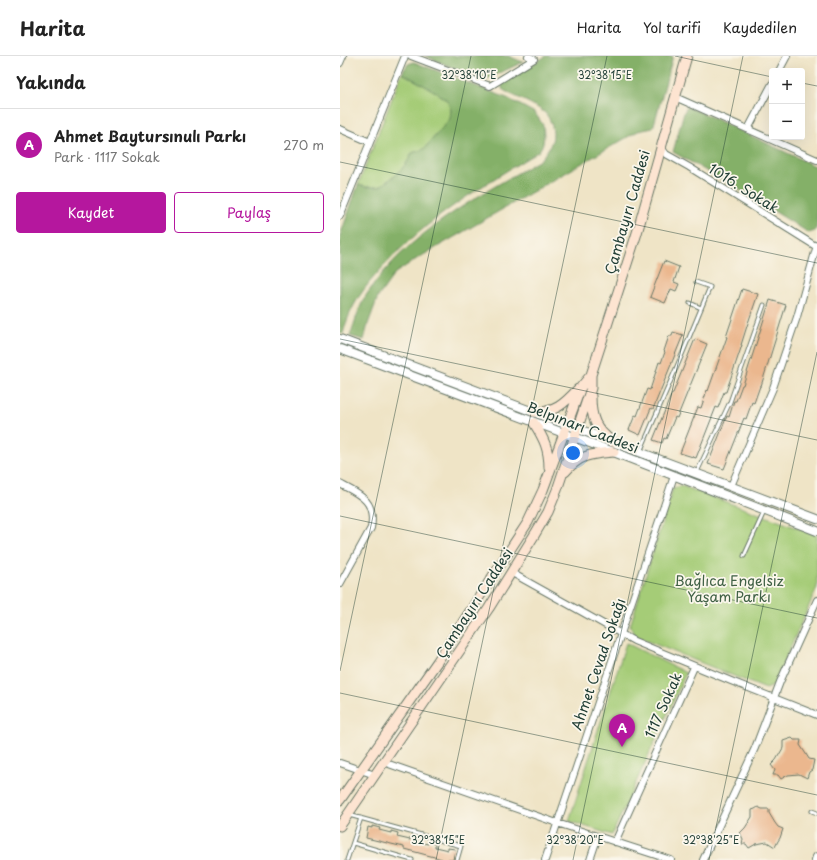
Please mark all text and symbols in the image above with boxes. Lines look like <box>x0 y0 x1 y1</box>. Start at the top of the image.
text: Harita <box>20 14 85 42</box>
text: Harita <box>577 17 621 38</box>
text: Yol tarifi <box>643 17 701 38</box>
text: Kaydedilen <box>723 17 797 38</box>
text: 32°38'10"E <box>442 67 497 82</box>
text: 32°38'15"E <box>578 67 632 82</box>
map controls <box>769 68 805 140</box>
button: + <box>769 68 805 104</box>
text: Yakında <box>16 69 86 95</box>
button: − <box>769 104 805 140</box>
text: Ahmet Baytursınulı Parkı <box>54 124 246 147</box>
text: A <box>24 135 34 154</box>
text: 270 m <box>283 135 324 154</box>
text: Park · 1117 Sokak <box>54 147 160 166</box>
street label: Çambayırı Caddesi <box>599 147 655 277</box>
street label: 1016. Sokak <box>705 158 783 218</box>
button: Kaydet <box>16 192 166 233</box>
button: Paylaş <box>174 192 324 233</box>
street label: Belpınarı Caddesi <box>524 396 642 458</box>
your location <box>563 443 583 463</box>
street label: Çambayırı Caddesi <box>430 543 518 663</box>
park label: Bağlıca Engelsiz Yaşam Parkı <box>674 570 784 607</box>
street label: Ahmet Cevad Sokağı <box>567 595 629 733</box>
street label: 1117 Sokak <box>639 669 687 741</box>
pin: A <box>609 714 635 747</box>
text: 32°38'15"E <box>411 832 465 847</box>
text: 32°38'20"E <box>546 832 604 847</box>
text: 32°38'25"E <box>683 832 739 847</box>

